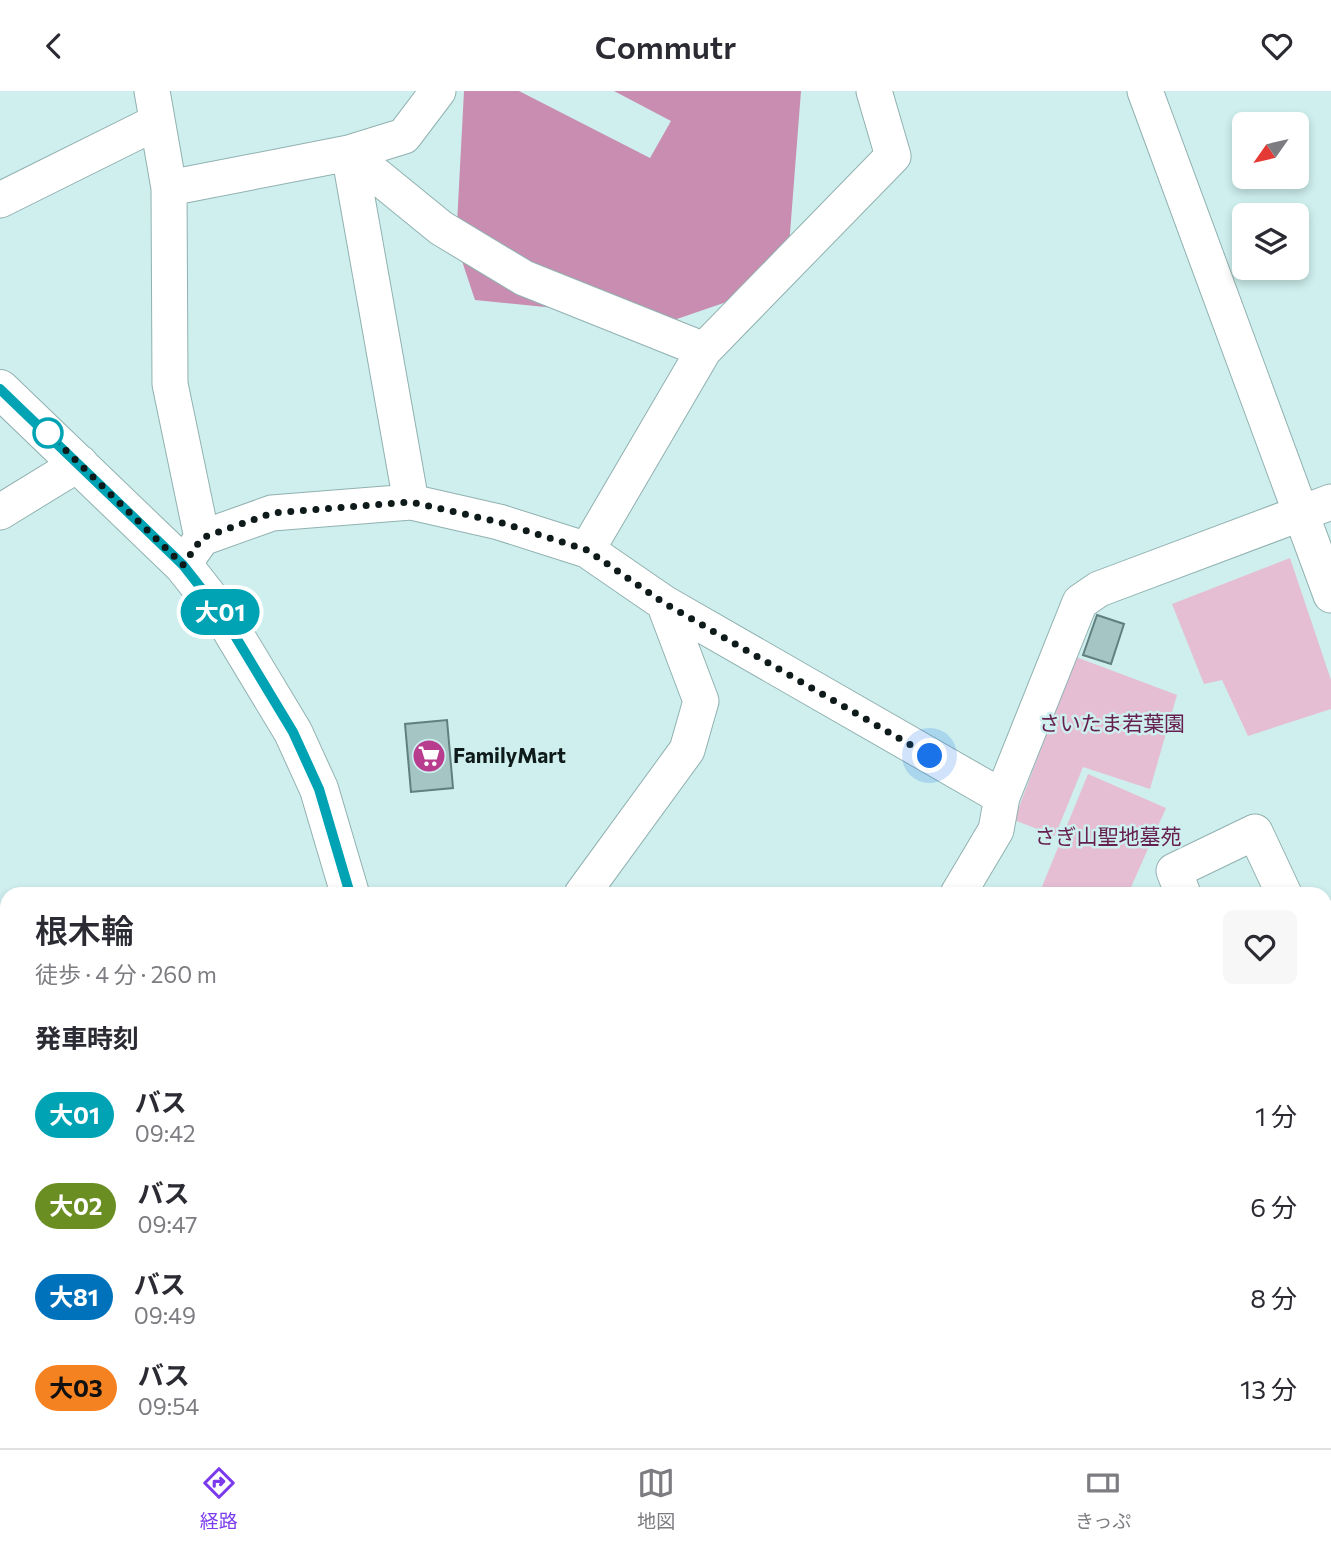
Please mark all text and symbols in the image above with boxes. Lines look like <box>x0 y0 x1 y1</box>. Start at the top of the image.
text: Commutr <box>595 26 736 66</box>
icon: back <box>35 27 73 65</box>
icon: heart <box>1258 27 1296 65</box>
north arrow <box>1232 112 1309 189</box>
map controls <box>1232 112 1309 280</box>
button: layers <box>1232 203 1309 280</box>
unlabelled marker <box>33 418 63 448</box>
line badge: 大01 <box>180 589 260 635</box>
text: 大01 <box>195 597 245 626</box>
park label: さいたま若葉園 <box>1039 710 1185 735</box>
supermarket icon: FamilyMart <box>410 737 448 775</box>
your location <box>912 738 947 773</box>
place label: FamilyMart <box>453 742 566 767</box>
park label: さぎ山聖地墓苑 <box>1035 823 1182 848</box>
text: 根木輪 <box>35 909 134 950</box>
button: heart <box>1223 910 1297 984</box>
text: 徒歩 · 4 分 · 260 m <box>35 960 217 988</box>
text: 発車時刻 <box>35 1022 139 1053</box>
text: バス <box>135 1086 187 1117</box>
text: 大01 <box>49 1100 100 1129</box>
text: 1 分 <box>1255 1100 1297 1131</box>
text: 09:42 <box>135 1119 195 1147</box>
text: バス <box>137 1177 189 1208</box>
text: 大02 <box>49 1191 102 1220</box>
text: 6 分 <box>1250 1191 1297 1222</box>
text: 09:47 <box>137 1210 197 1238</box>
text: バス <box>134 1268 186 1299</box>
text: 大81 <box>49 1282 99 1311</box>
text: 8 分 <box>1250 1282 1297 1313</box>
text: 09:49 <box>134 1301 196 1329</box>
text: バス <box>138 1359 190 1390</box>
text: 大03 <box>49 1373 103 1402</box>
text: 13 分 <box>1240 1373 1297 1404</box>
text: 09:54 <box>138 1392 199 1420</box>
tab: 経路 <box>200 1464 238 1533</box>
tab: 地図 <box>637 1464 675 1533</box>
tab: きっぷ <box>1075 1464 1131 1533</box>

